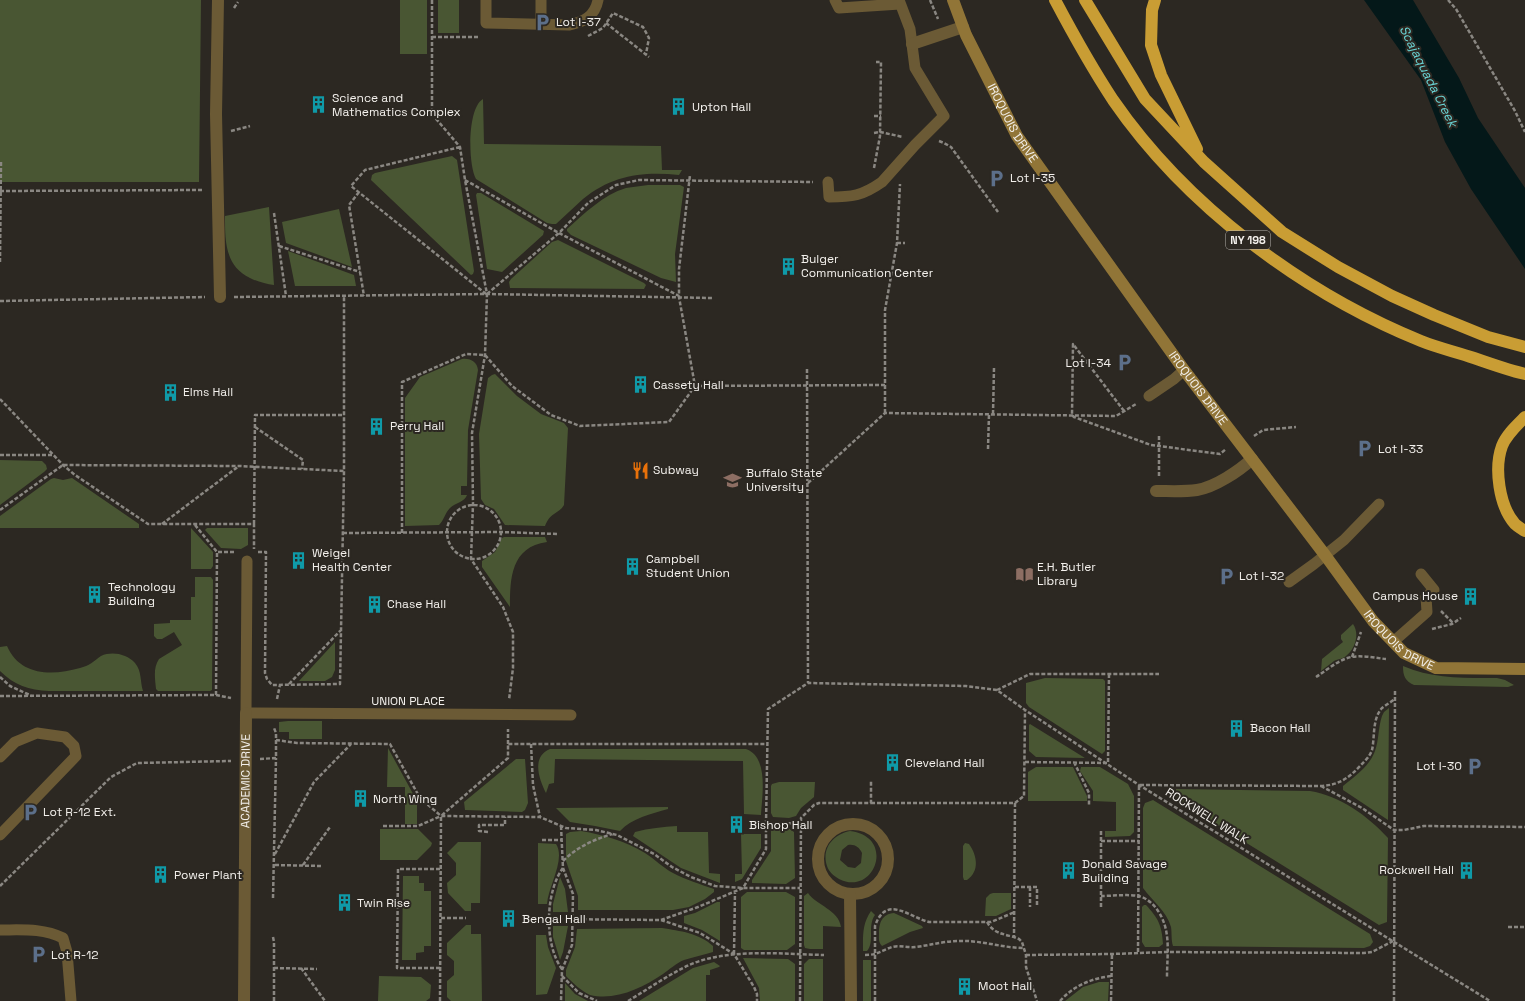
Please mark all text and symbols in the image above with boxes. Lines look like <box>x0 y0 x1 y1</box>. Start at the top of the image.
parking icon: Lot I-37 <box>533 12 553 32</box>
place label: Lot I-37 <box>556 14 601 30</box>
water label: Scajaquada Creek <box>1396 22 1462 132</box>
street label: IROQUOIS DRIVE <box>984 81 1042 166</box>
place label: Science and Mathematics Complex <box>332 90 461 120</box>
building icon: Science and Mathematics Complex <box>309 95 329 115</box>
building icon: Upton Hall <box>669 97 689 117</box>
place label: Upton Hall <box>692 99 751 115</box>
parking icon: Lot I-35 <box>987 168 1007 188</box>
place label: Lot I-35 <box>1010 170 1055 186</box>
road number: NY 198 <box>1226 231 1270 249</box>
place label: Bulger Communication Center <box>801 251 934 281</box>
building icon: Bulger Communication Center <box>778 256 798 276</box>
street label: IROQUOIS DRIVE <box>1165 348 1231 429</box>
parking icon: Lot I-34 <box>1114 353 1134 373</box>
place label: Lot I-34 <box>1066 355 1111 371</box>
building icon: Cassety Hall <box>630 375 650 395</box>
place label: Cassety Hall <box>653 377 724 393</box>
building icon: Elms Hall <box>160 382 180 402</box>
place label: Elms Hall <box>183 384 233 400</box>
building icon: Perry Hall <box>367 416 387 436</box>
place label: Perry Hall <box>390 418 444 434</box>
parking icon: Lot I-33 <box>1355 439 1375 459</box>
place label: Lot I-33 <box>1378 441 1423 457</box>
restaurant icon: Subway <box>630 460 650 480</box>
place label: Subway <box>653 462 699 478</box>
place label: Buffalo State University <box>746 465 822 495</box>
school or university icon: Buffalo State University <box>723 470 743 490</box>
place label: Weigel Health Center <box>312 545 392 575</box>
building icon: Weigel Health Center <box>289 550 309 570</box>
place label: Campbell Student Union <box>646 551 730 581</box>
building icon: Campbell Student Union <box>623 556 643 576</box>
place label: E.H. Butler Library <box>1037 559 1096 589</box>
library icon: E.H. Butler Library <box>1014 564 1034 584</box>
parking icon: Lot I-32 <box>1216 566 1236 586</box>
place label: Lot I-32 <box>1239 568 1284 584</box>
place label: Technology Building <box>108 579 176 609</box>
building icon: Technology Building <box>85 584 105 604</box>
building icon: Campus House <box>1461 586 1481 606</box>
place label: Campus House <box>1373 588 1458 604</box>
building icon: Chase Hall <box>364 594 384 614</box>
place label: Chase Hall <box>387 596 446 612</box>
street label: IROQUOIS DRIVE <box>1360 607 1437 674</box>
street label: UNION PLACE <box>371 693 445 709</box>
building icon: Bacon Hall <box>1227 718 1247 738</box>
place label: Bacon Hall <box>1250 720 1310 736</box>
street label: ACADEMIC DRIVE <box>237 734 254 828</box>
building icon: Cleveland Hall <box>882 753 902 773</box>
place label: Cleveland Hall <box>905 755 985 771</box>
parking icon: Lot I-30 <box>1465 756 1485 776</box>
place label: Lot I-30 <box>1416 758 1462 774</box>
street label: ROCKWELL WALK <box>1162 784 1252 848</box>
building icon: North Wing <box>350 789 370 809</box>
place label: North Wing <box>373 791 437 807</box>
parking icon: Lot R-12 Ext. <box>20 802 40 822</box>
place label: Lot R-12 Ext. <box>43 804 116 820</box>
building icon: Bishop Hall <box>726 815 746 835</box>
place label: Bishop Hall <box>749 817 812 833</box>
place label: Donald Savage Building <box>1082 856 1167 886</box>
building icon: Rockwell Hall <box>1457 860 1477 880</box>
building icon: Donald Savage Building <box>1059 861 1079 881</box>
place label: Rockwell Hall <box>1379 862 1454 878</box>
building icon: Power Plant <box>151 865 171 885</box>
place label: Power Plant <box>174 867 242 883</box>
building icon: Twin Rise <box>334 893 354 913</box>
place label: Twin Rise <box>357 895 410 911</box>
building icon: Bengal Hall <box>499 909 519 929</box>
place label: Bengal Hall <box>522 911 586 927</box>
parking icon: Lot R-12 <box>28 945 48 965</box>
place label: Lot R-12 <box>51 947 99 963</box>
building icon: Moot Hall <box>955 976 975 996</box>
place label: Moot Hall <box>978 978 1032 994</box>

